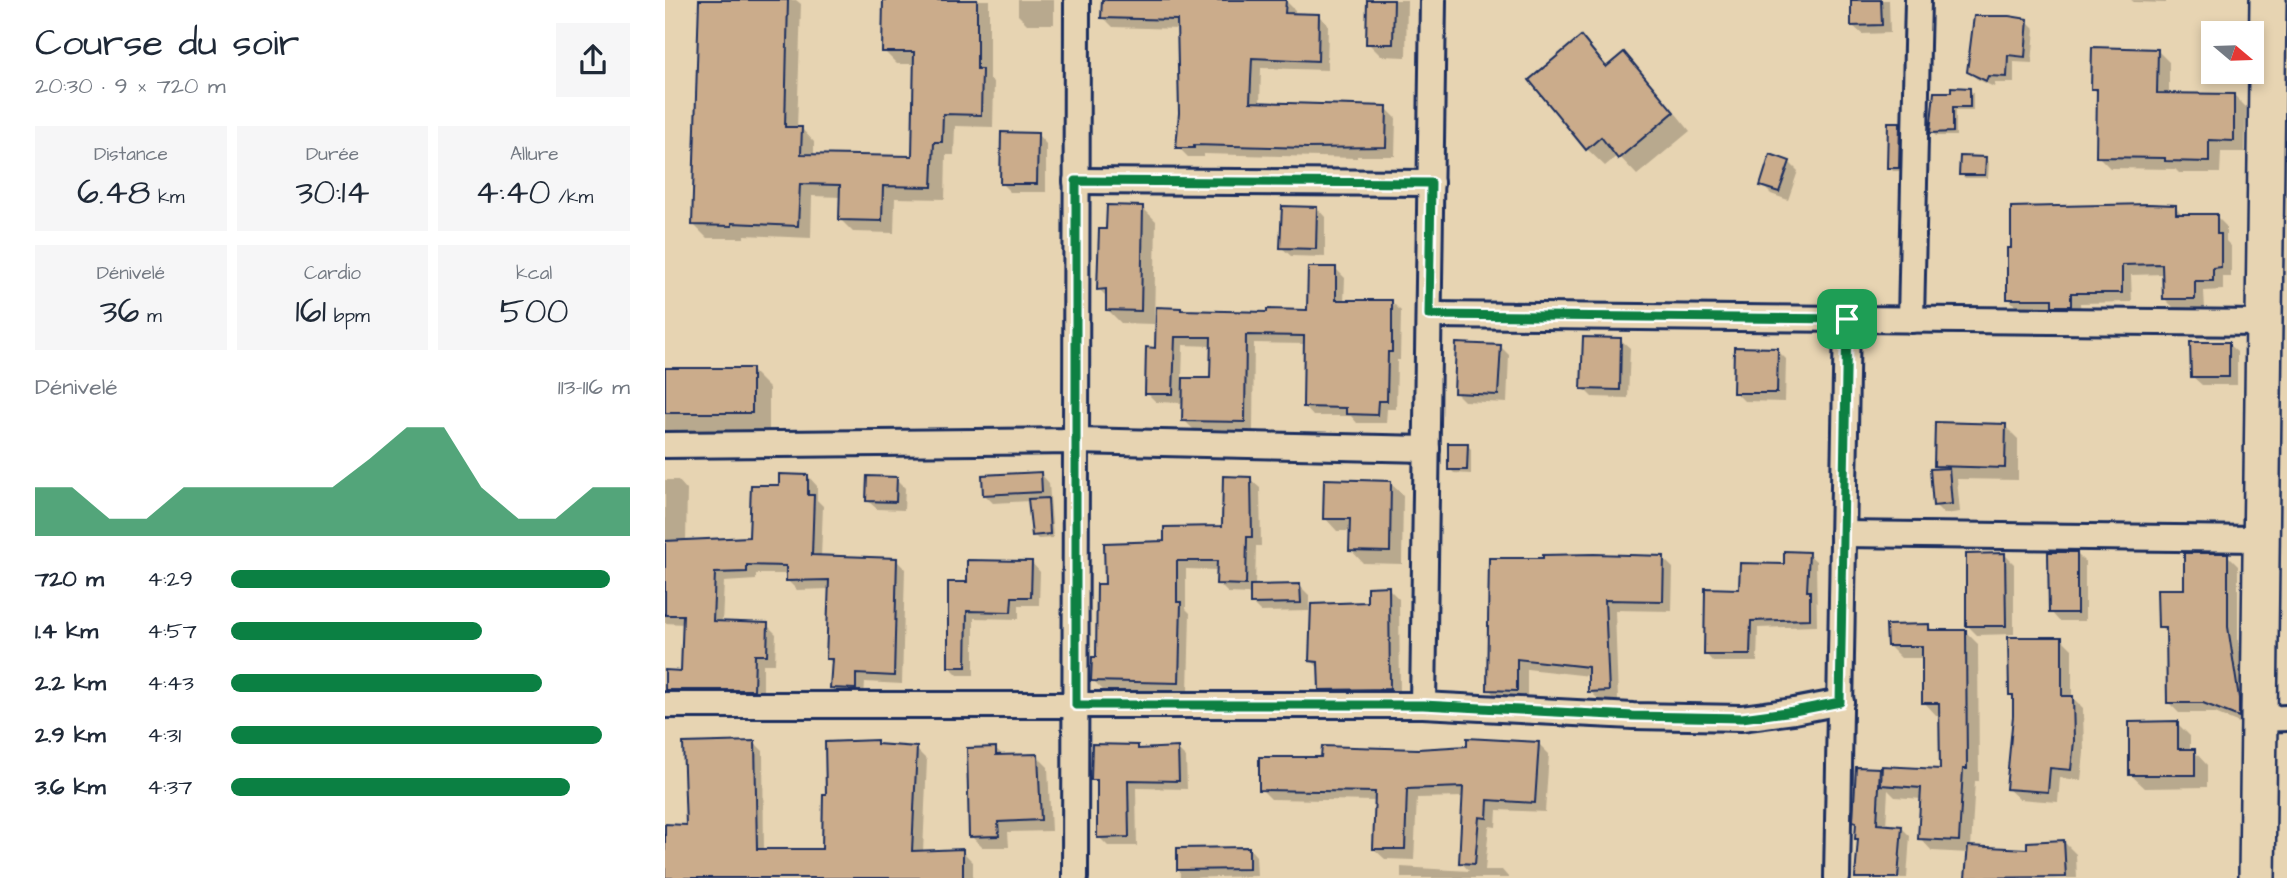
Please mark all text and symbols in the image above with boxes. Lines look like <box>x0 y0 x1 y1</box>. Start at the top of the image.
text: Course du soir <box>35 18 300 70</box>
north arrow <box>2201 21 2265 84</box>
map controls <box>2201 21 2264 84</box>
button: share <box>556 23 630 97</box>
text: 20:30 · 9 × 720 m <box>35 70 226 102</box>
text: Distance <box>94 141 168 168</box>
text: Durée <box>306 141 359 168</box>
text: Allure <box>510 141 558 168</box>
text: 6.48 <box>77 168 150 217</box>
text: 30:14 <box>295 168 370 217</box>
text: 4:40 <box>475 168 551 217</box>
text: km <box>150 184 185 211</box>
text: /km <box>551 184 593 211</box>
text: Dénivelé <box>97 260 165 287</box>
text: Cardio <box>304 260 361 287</box>
text: kcal <box>516 260 552 287</box>
text: 36 <box>100 287 140 336</box>
text: 161 <box>295 287 326 336</box>
text: 500 <box>500 287 569 336</box>
pin <box>1817 289 1877 349</box>
icon: arrive <box>1828 300 1866 338</box>
text: m <box>140 303 162 330</box>
text: bpm <box>326 303 370 330</box>
text: Dénivelé <box>35 371 118 403</box>
text: 113–116 m <box>558 371 630 403</box>
text: 720 m <box>35 563 104 595</box>
text: 4:29 <box>147 563 193 595</box>
text: 1.4 km <box>35 615 98 647</box>
text: 4:57 <box>147 615 197 647</box>
text: 2.2 km <box>35 667 106 699</box>
text: 4:43 <box>147 667 194 699</box>
text: 2.9 km <box>35 719 106 751</box>
text: 4:31 <box>147 719 181 751</box>
text: 3.6 km <box>35 771 106 803</box>
text: 4:37 <box>147 771 192 803</box>

